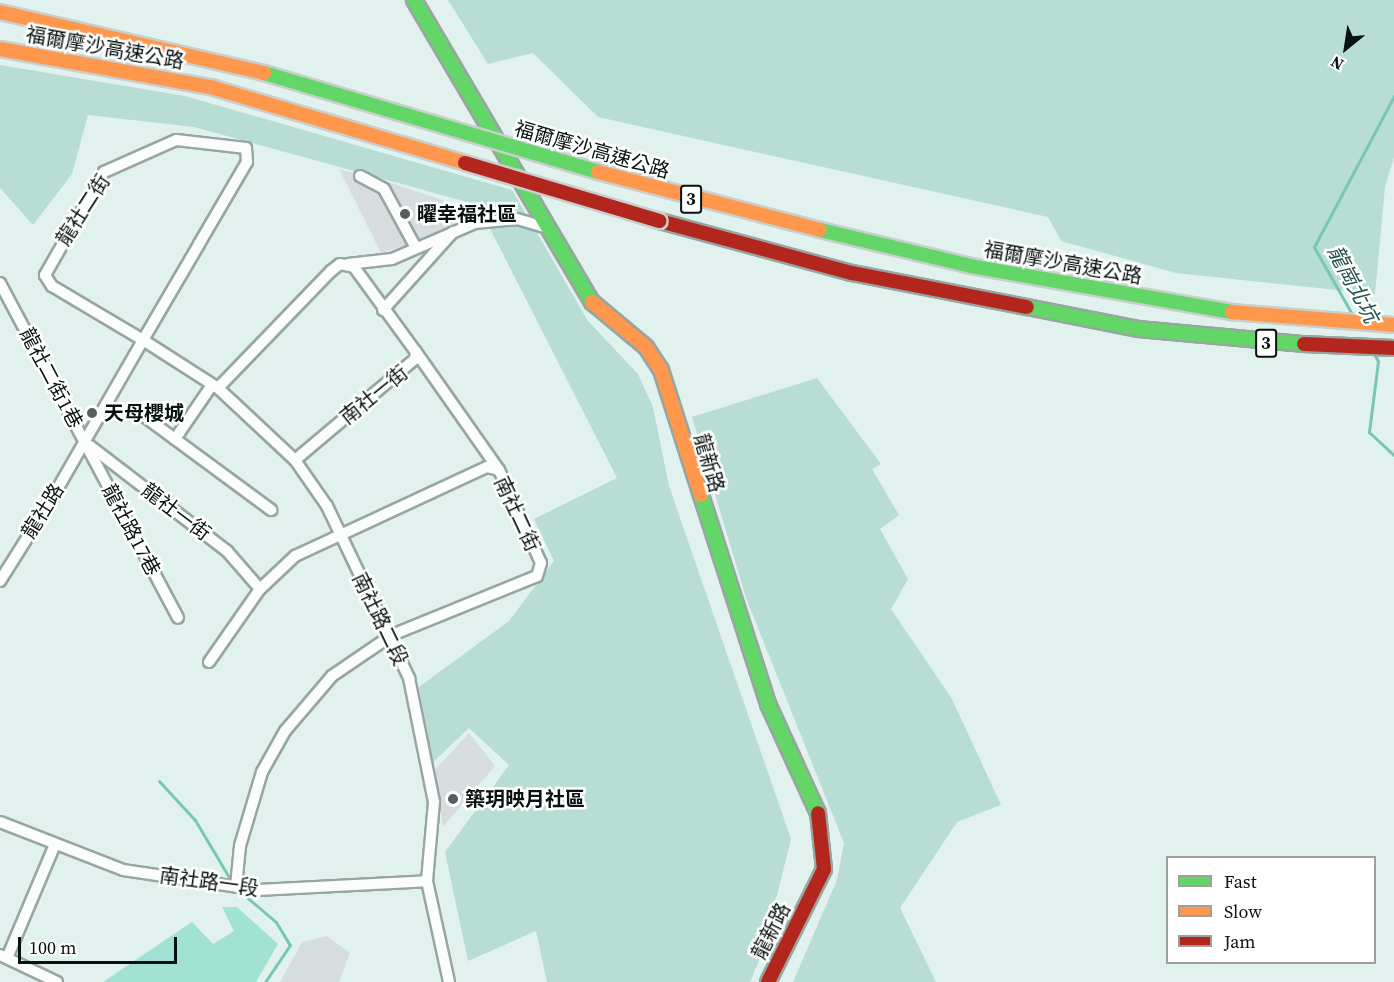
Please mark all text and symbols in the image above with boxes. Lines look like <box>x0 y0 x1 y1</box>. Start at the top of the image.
north arrow <box>1316 18 1376 78</box>
street label: 福爾摩沙高速公路 <box>24 22 186 74</box>
text: N <box>1326 51 1348 76</box>
street label: 福爾摩沙高速公路 <box>512 116 672 184</box>
street label: 龍社二街 <box>51 170 115 250</box>
road number: 3 <box>679 184 703 214</box>
place label: 曜幸福社區 <box>417 202 517 226</box>
marker: 曜幸福社區 <box>398 207 412 221</box>
street label: 福爾摩沙高速公路 <box>982 237 1144 289</box>
water label: 龍崗北坑 <box>1322 241 1384 327</box>
street label: 龍社二街1巷 <box>15 324 87 432</box>
road number: 3 <box>1254 328 1278 358</box>
street label: 南社一街 <box>335 361 413 429</box>
place label: 天母櫻城 <box>104 401 184 425</box>
marker: 天母櫻城 <box>85 406 99 420</box>
street label: 龍新路 <box>689 431 729 495</box>
street label: 南社二街 <box>489 473 545 555</box>
street label: 龍社一街 <box>137 478 215 546</box>
street label: 龍社路 <box>17 479 69 543</box>
street label: 龍社路17巷 <box>97 480 165 580</box>
street label: 南社路二段 <box>347 569 413 669</box>
place label: 築玥映月社區 <box>465 787 585 811</box>
marker: 築玥映月社區 <box>446 792 460 806</box>
legend <box>1166 856 1376 964</box>
street label: 南社路一段 <box>158 863 260 901</box>
text: Fast <box>1224 869 1257 894</box>
street label: 龍新路 <box>747 899 795 963</box>
text: Slow <box>1224 899 1262 924</box>
scale bar <box>21 925 180 963</box>
text: Jam <box>1224 929 1256 954</box>
text: 100 m <box>29 935 76 960</box>

